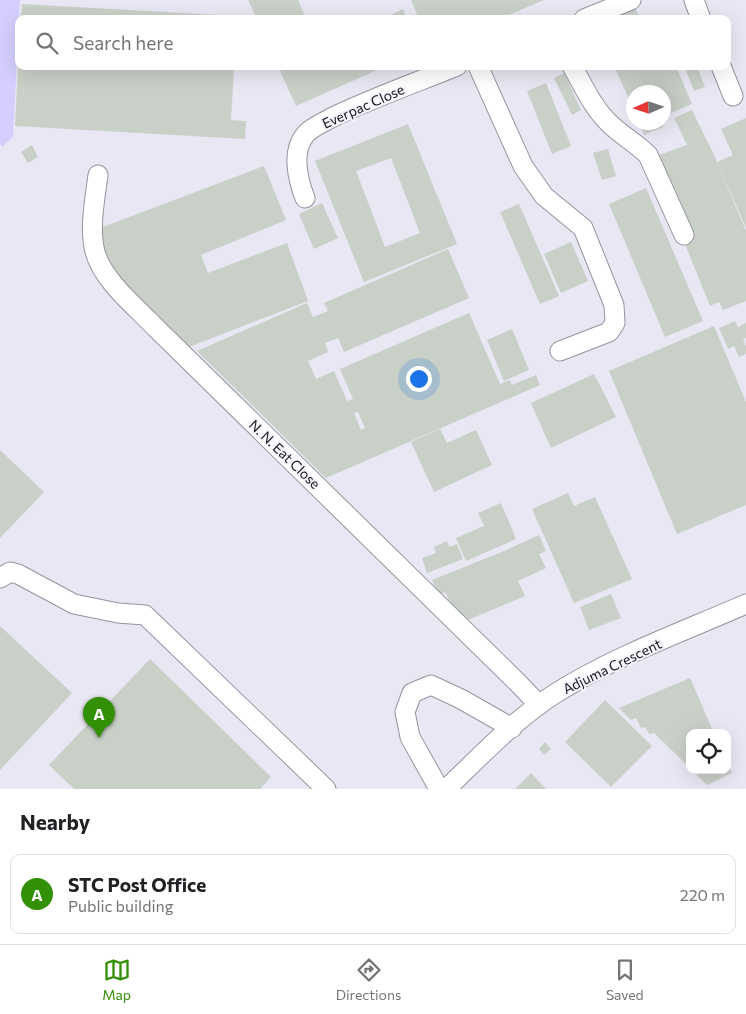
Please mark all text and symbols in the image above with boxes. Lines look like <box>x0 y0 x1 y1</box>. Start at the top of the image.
search box <box>15 15 731 70</box>
icon: search <box>33 29 61 57</box>
text: Search here <box>73 31 173 54</box>
street label: Everpac Close <box>319 80 407 132</box>
north arrow <box>626 85 671 130</box>
your location <box>406 366 432 392</box>
street label: N. N. Eat Close <box>246 416 324 492</box>
street label: Adjuma Crescent <box>560 635 664 697</box>
pin: A <box>83 697 115 738</box>
map controls <box>686 729 731 774</box>
button: locate <box>686 729 731 774</box>
text: Nearby <box>20 809 90 834</box>
text: STC Post Office <box>68 873 206 896</box>
text: A <box>31 885 43 904</box>
text: 220 m <box>680 885 725 904</box>
text: Public building <box>68 896 173 915</box>
tab: Map <box>102 956 131 1003</box>
tab: Directions <box>336 956 401 1003</box>
tab: Saved <box>606 956 644 1003</box>

